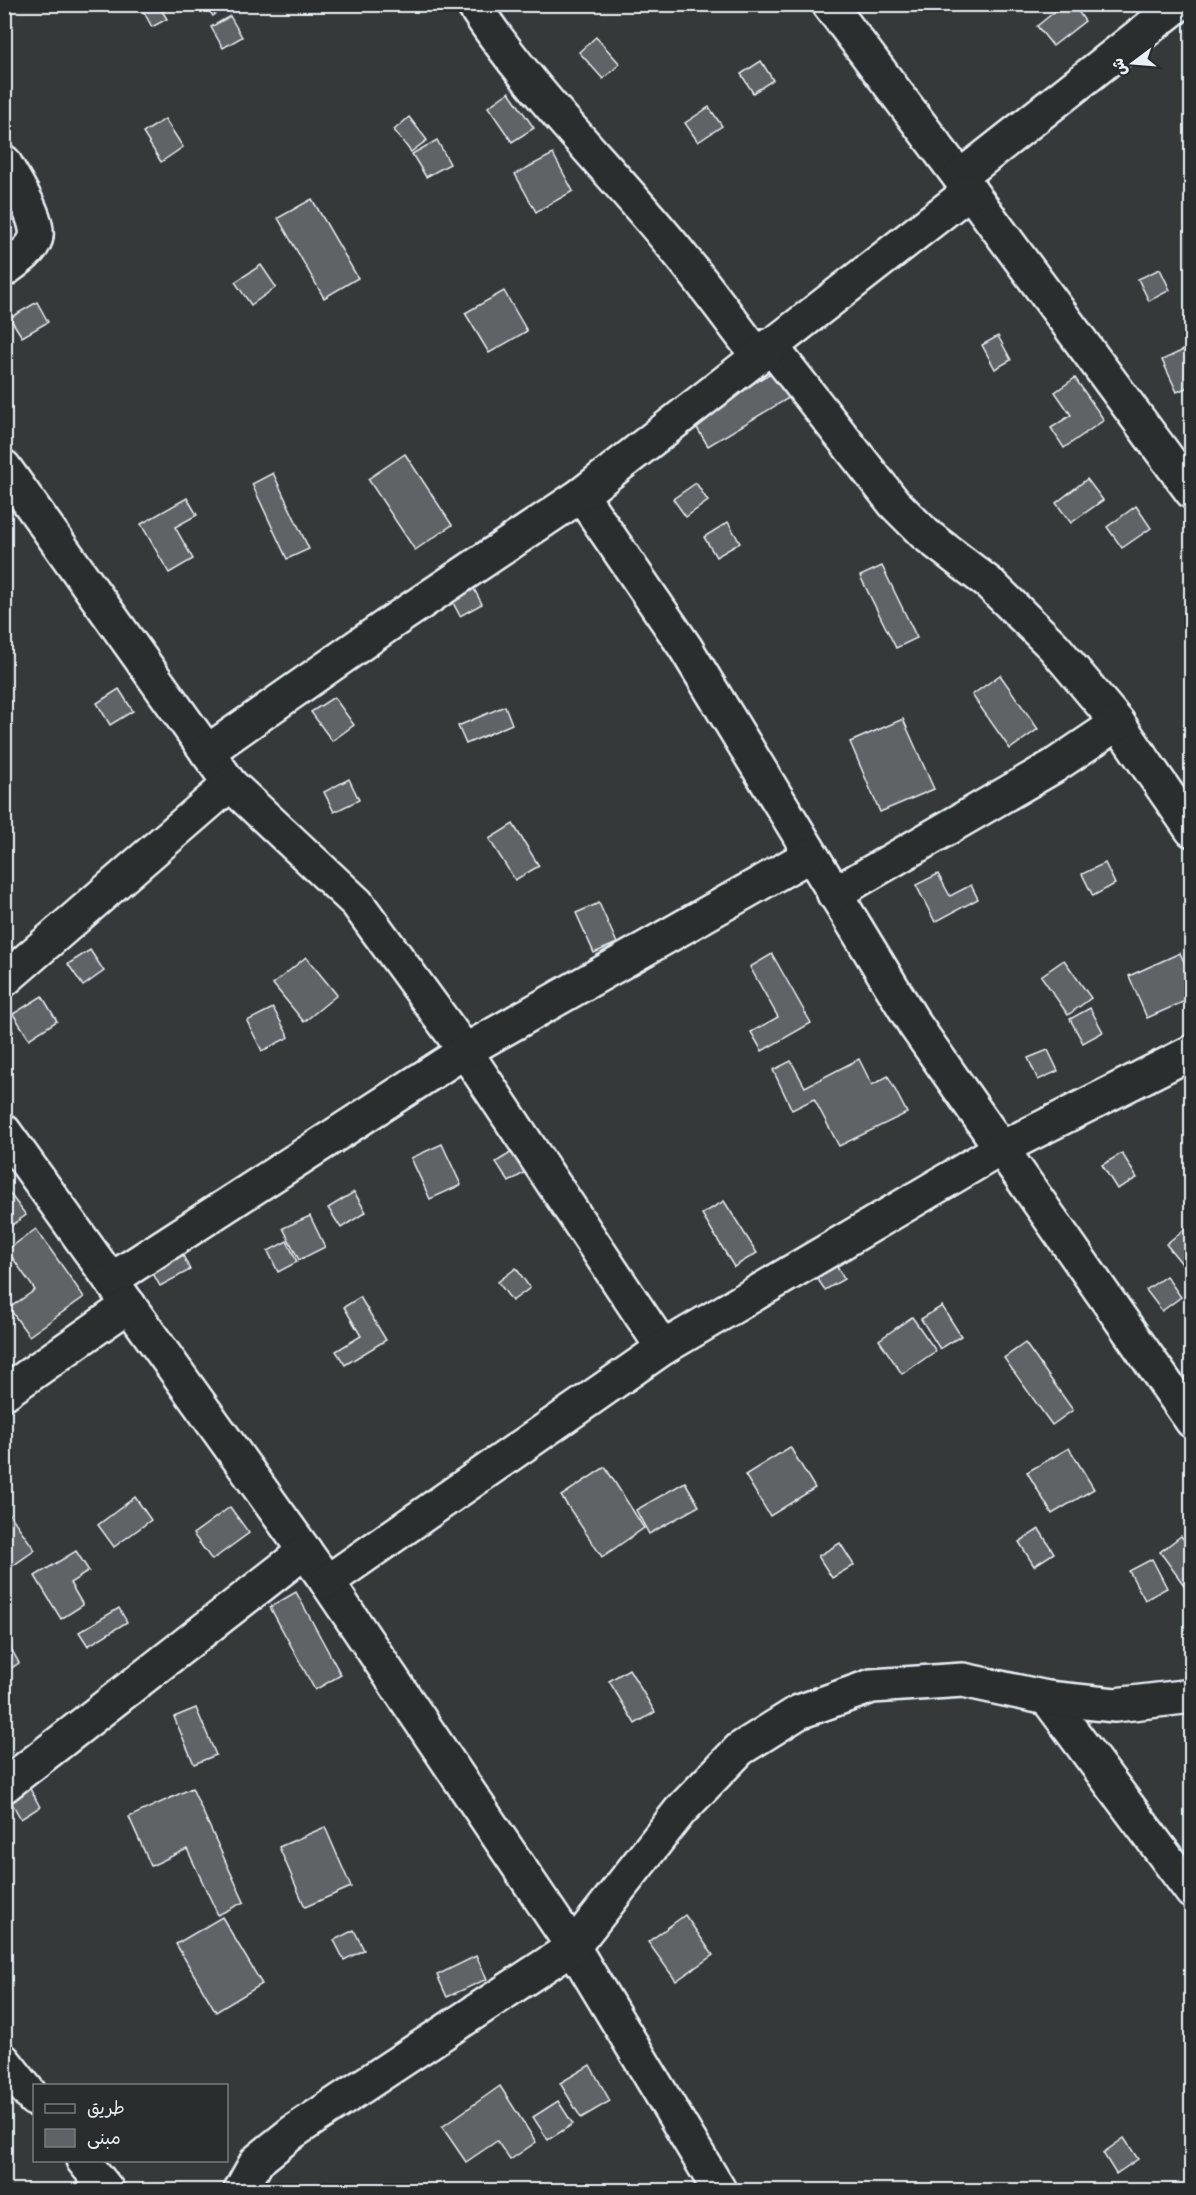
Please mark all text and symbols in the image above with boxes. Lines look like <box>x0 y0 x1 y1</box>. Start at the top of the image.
north arrow <box>1103 33 1163 93</box>
text: ش <box>1106 55 1134 79</box>
legend <box>33 2084 228 2162</box>
text: طريق <box>87 2095 125 2124</box>
text: مبنى <box>87 2125 121 2154</box>

